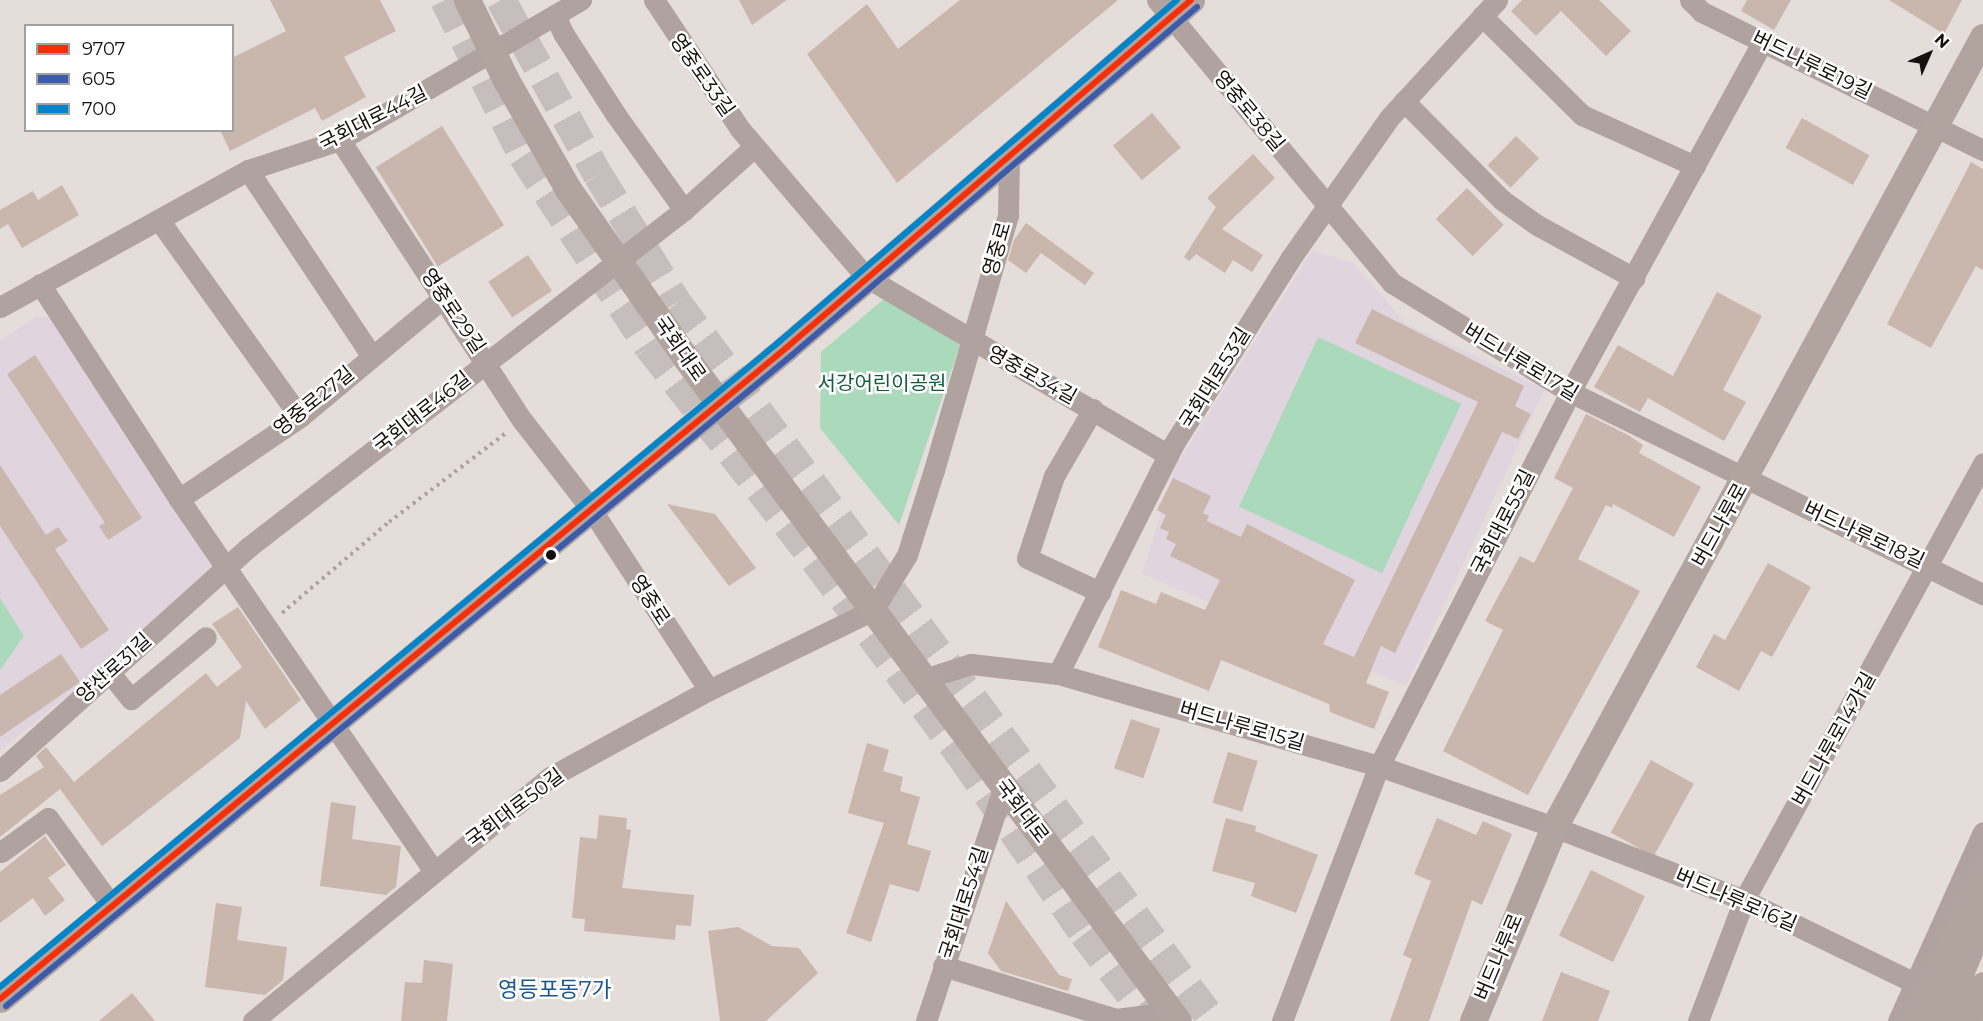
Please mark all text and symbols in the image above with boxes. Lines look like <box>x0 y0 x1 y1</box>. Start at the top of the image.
legend <box>24 24 234 132</box>
north arrow <box>1899 24 1959 84</box>
street label: 버드나루로19길 <box>1748 26 1876 104</box>
street label: 영중로33길 <box>665 29 739 121</box>
text: N <box>1931 30 1953 52</box>
text: 9707 <box>82 38 125 60</box>
street label: 영중로38길 <box>1208 66 1290 156</box>
text: 605 <box>82 68 115 90</box>
street label: 국회대로44길 <box>315 80 431 156</box>
text: 700 <box>82 98 116 120</box>
street label: 영중로 <box>978 219 1016 279</box>
street label: 영중로29길 <box>416 264 490 358</box>
street label: 국회대로 <box>649 312 711 386</box>
street label: 버드나루로17길 <box>1459 318 1583 406</box>
street label: 국회대로53길 <box>1174 323 1256 433</box>
street label: 영중로34길 <box>983 341 1081 409</box>
street label: 영중로27길 <box>269 361 359 441</box>
street label: 국회대로46길 <box>368 366 476 458</box>
park label: 서강어린이공원 <box>818 371 946 395</box>
street label: 국회대로55길 <box>1466 466 1540 578</box>
street label: 버드나루로 <box>1687 479 1753 571</box>
street label: 버드나루로18길 <box>1800 497 1928 573</box>
unlabelled marker <box>545 549 557 561</box>
street label: 영중로 <box>625 570 675 630</box>
street label: 양산로31길 <box>72 628 156 708</box>
street label: 버드나루로14가길 <box>1787 668 1881 810</box>
street label: 버드나루로15길 <box>1177 697 1307 755</box>
street label: 국회대로50길 <box>461 763 569 853</box>
street label: 국회대로 <box>990 774 1054 848</box>
street label: 국회대로54길 <box>935 844 993 962</box>
street label: 버드나루로16길 <box>1672 864 1800 936</box>
street label: 버드나루로 <box>1470 910 1528 1004</box>
district label: 영등포동7가 <box>498 977 612 1003</box>

